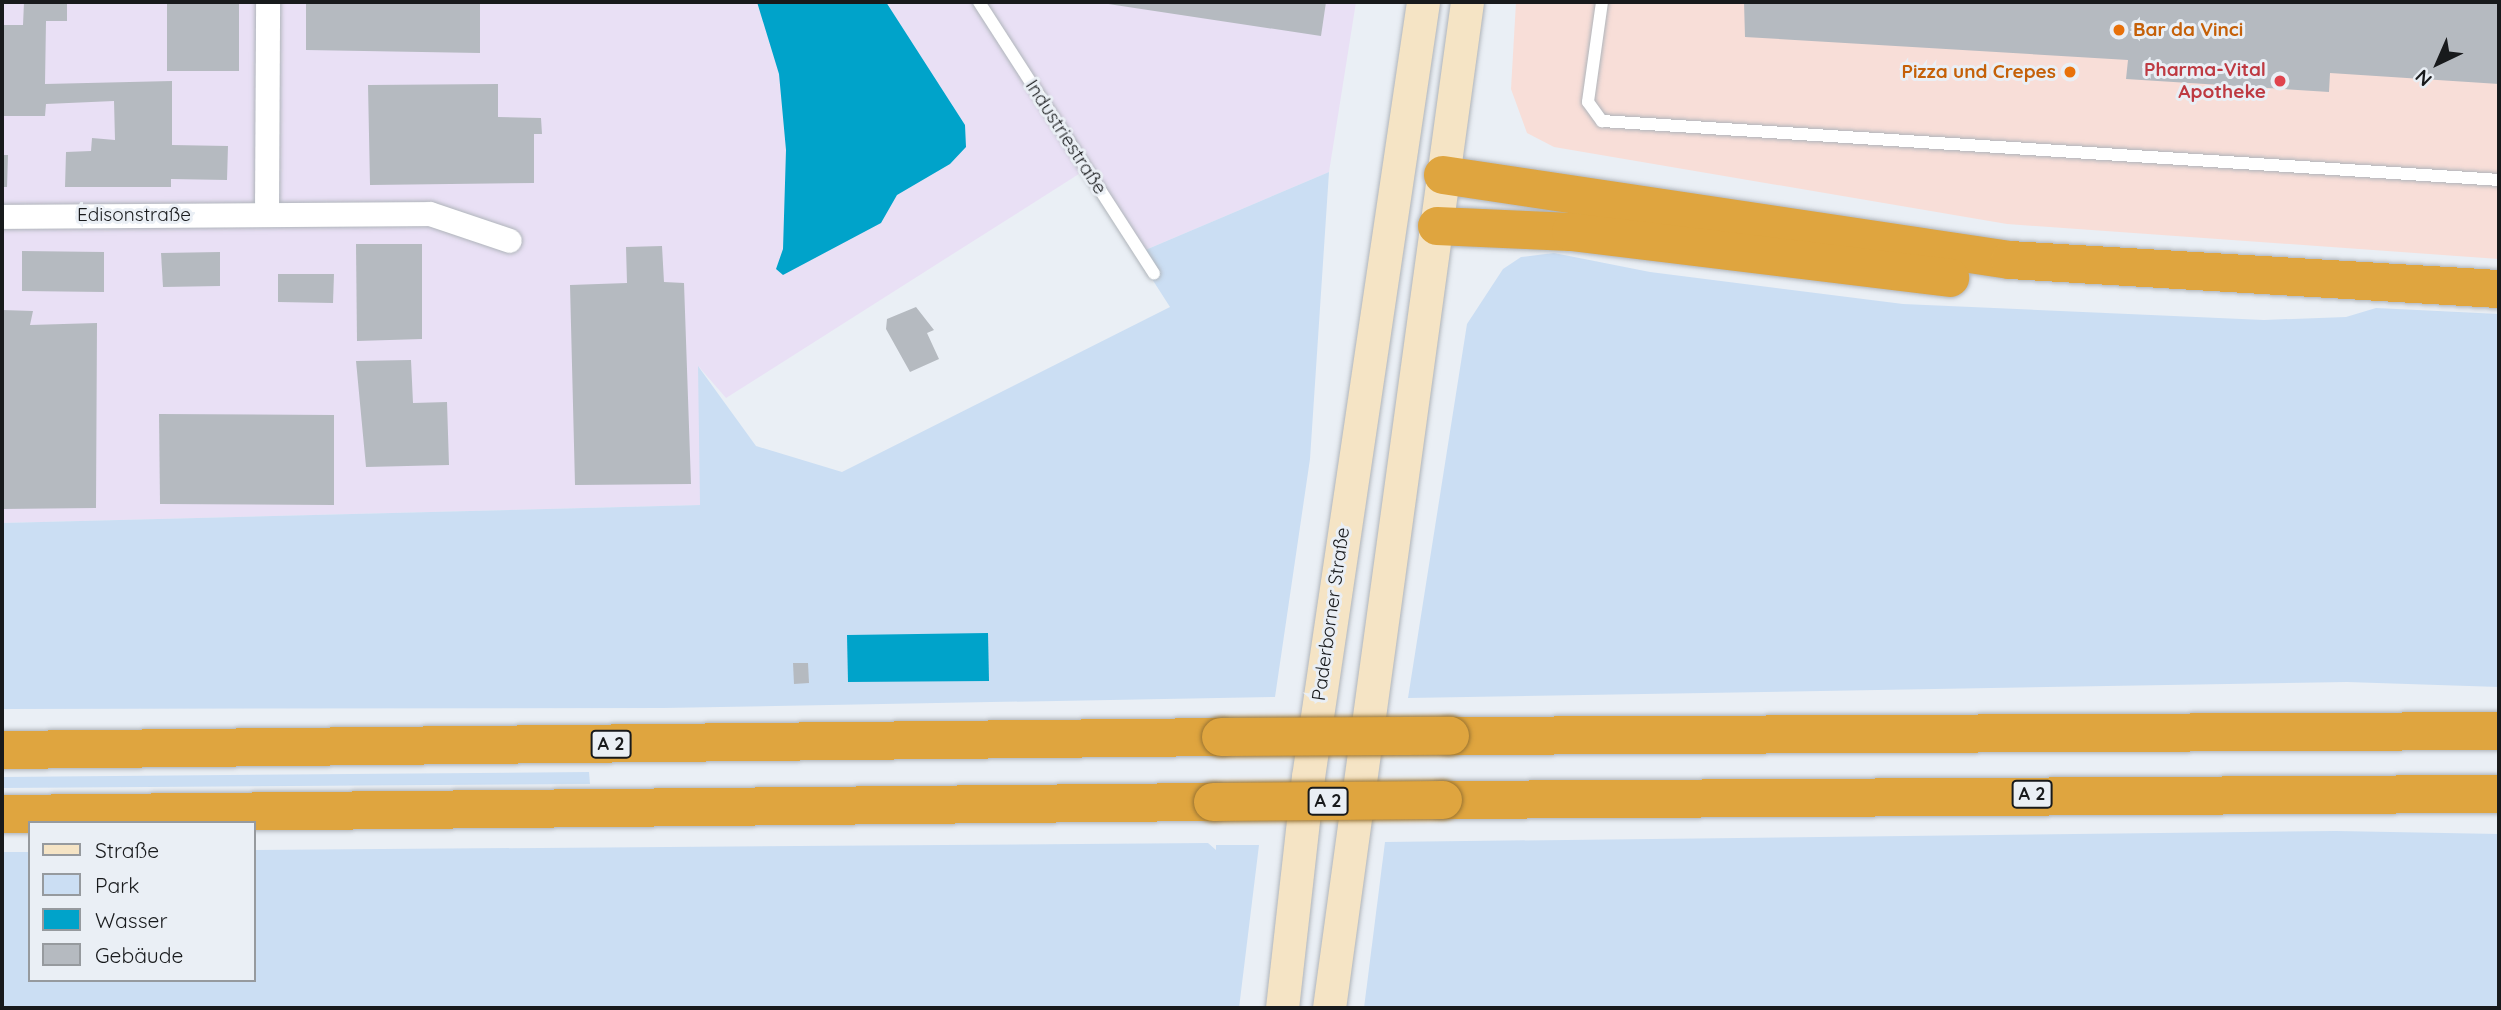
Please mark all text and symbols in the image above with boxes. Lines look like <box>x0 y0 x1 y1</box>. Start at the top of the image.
place label: Bar da Vinci <box>2133 19 2243 41</box>
marker: Bar da Vinci <box>2111 22 2127 38</box>
north arrow <box>2403 28 2473 98</box>
place label: Pharma-Vital Apotheke <box>2144 59 2266 103</box>
place label: Pizza und Crepes <box>1901 61 2056 83</box>
marker: Pizza und Crepes <box>2062 64 2078 80</box>
text: N <box>2410 65 2437 92</box>
marker: Pharma-Vital Apotheke <box>2272 73 2288 89</box>
street label: Industriestraße <box>1020 75 1112 199</box>
street label: Edisonstraße <box>77 204 191 226</box>
street label: Paderborner Straße <box>1308 526 1354 702</box>
road number: A 2 <box>590 730 632 758</box>
road number: A 2 <box>2011 780 2053 808</box>
road number: A 2 <box>1307 786 1349 816</box>
legend <box>28 821 256 982</box>
text: Straße <box>95 837 159 863</box>
text: Park <box>95 872 139 898</box>
text: Wasser <box>95 907 167 933</box>
text: Gebäude <box>95 942 183 968</box>

